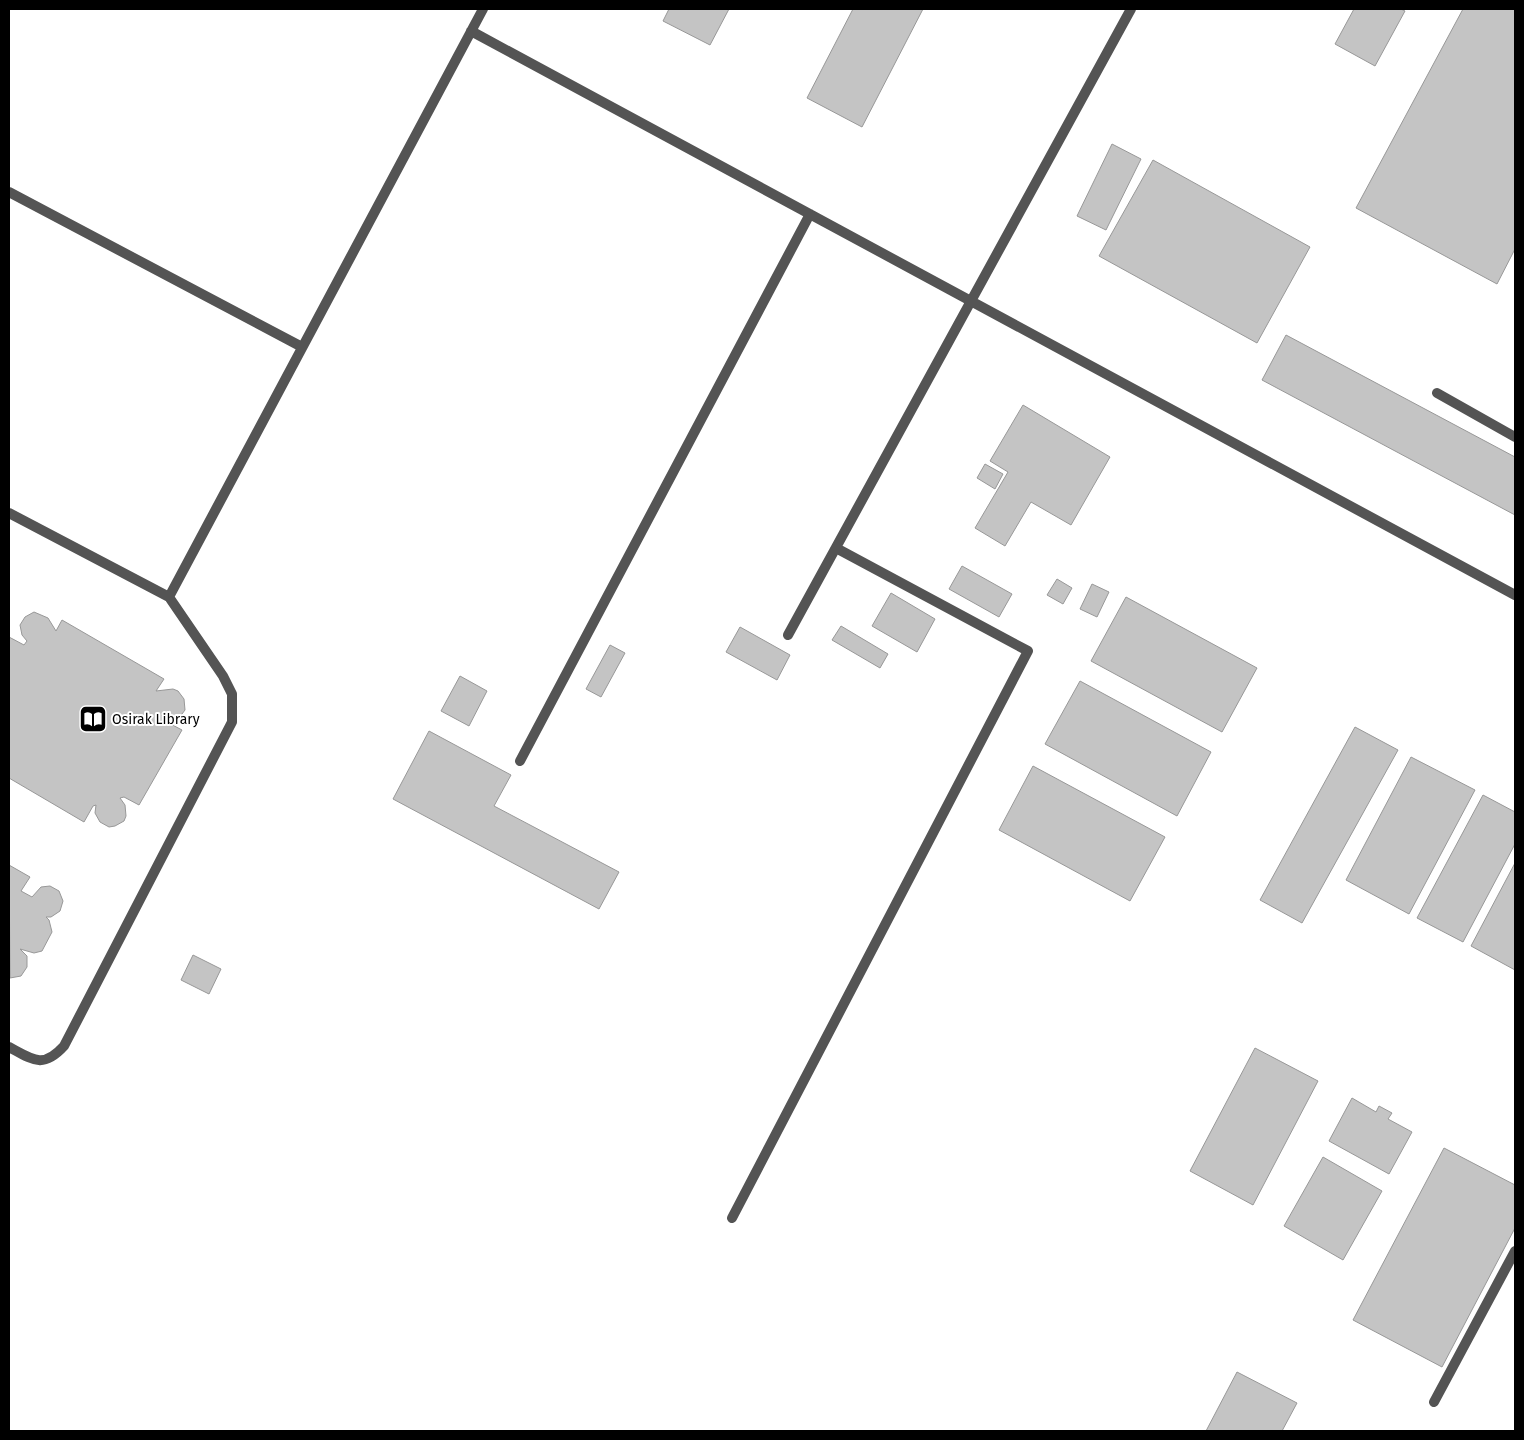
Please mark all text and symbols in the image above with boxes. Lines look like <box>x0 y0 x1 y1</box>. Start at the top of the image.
library icon: Osirak Library <box>78 704 108 734</box>
place label: Osirak Library <box>112 711 200 728</box>

